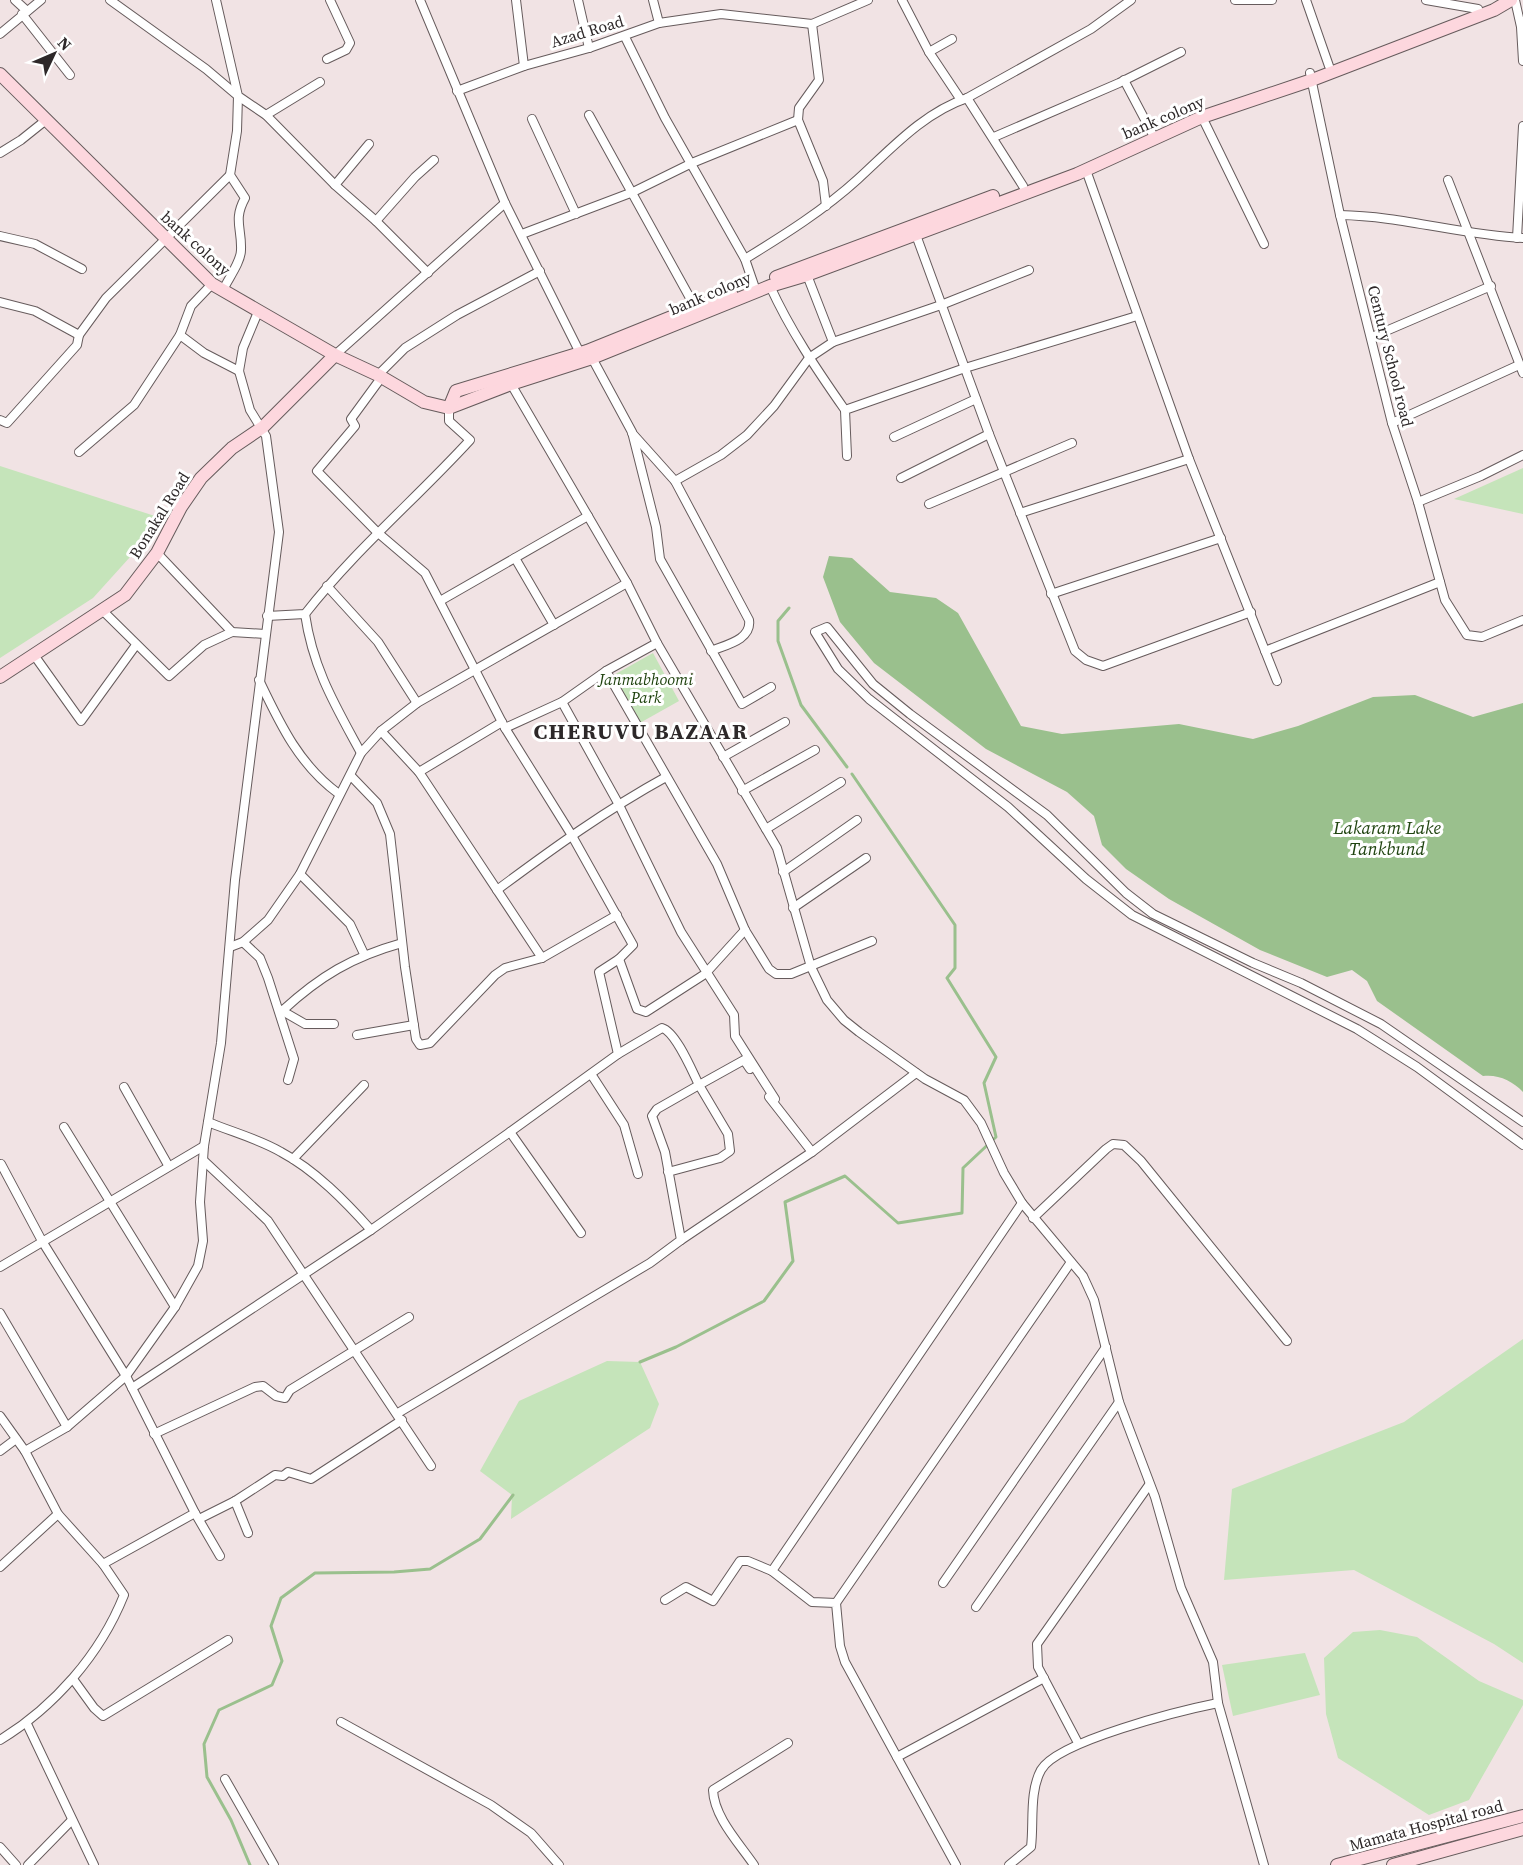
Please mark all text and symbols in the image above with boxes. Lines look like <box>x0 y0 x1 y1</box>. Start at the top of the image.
street label: Azad Road <box>548 9 626 53</box>
north arrow <box>24 24 84 84</box>
text: N <box>53 32 77 56</box>
street label: bank colony <box>1119 90 1208 144</box>
street label: bank colony <box>156 206 236 281</box>
street label: bank colony <box>666 266 755 320</box>
street label: Century School road <box>1363 283 1419 429</box>
street label: Bonakal Road <box>124 467 194 563</box>
park label: Janmabhoomi Park <box>597 668 693 708</box>
district label: CHERUVU BAZAAR <box>533 716 749 746</box>
water label: Lakaram Lake Tankbund <box>1332 815 1441 861</box>
street label: Mamata Hospital road <box>1347 1794 1505 1856</box>

